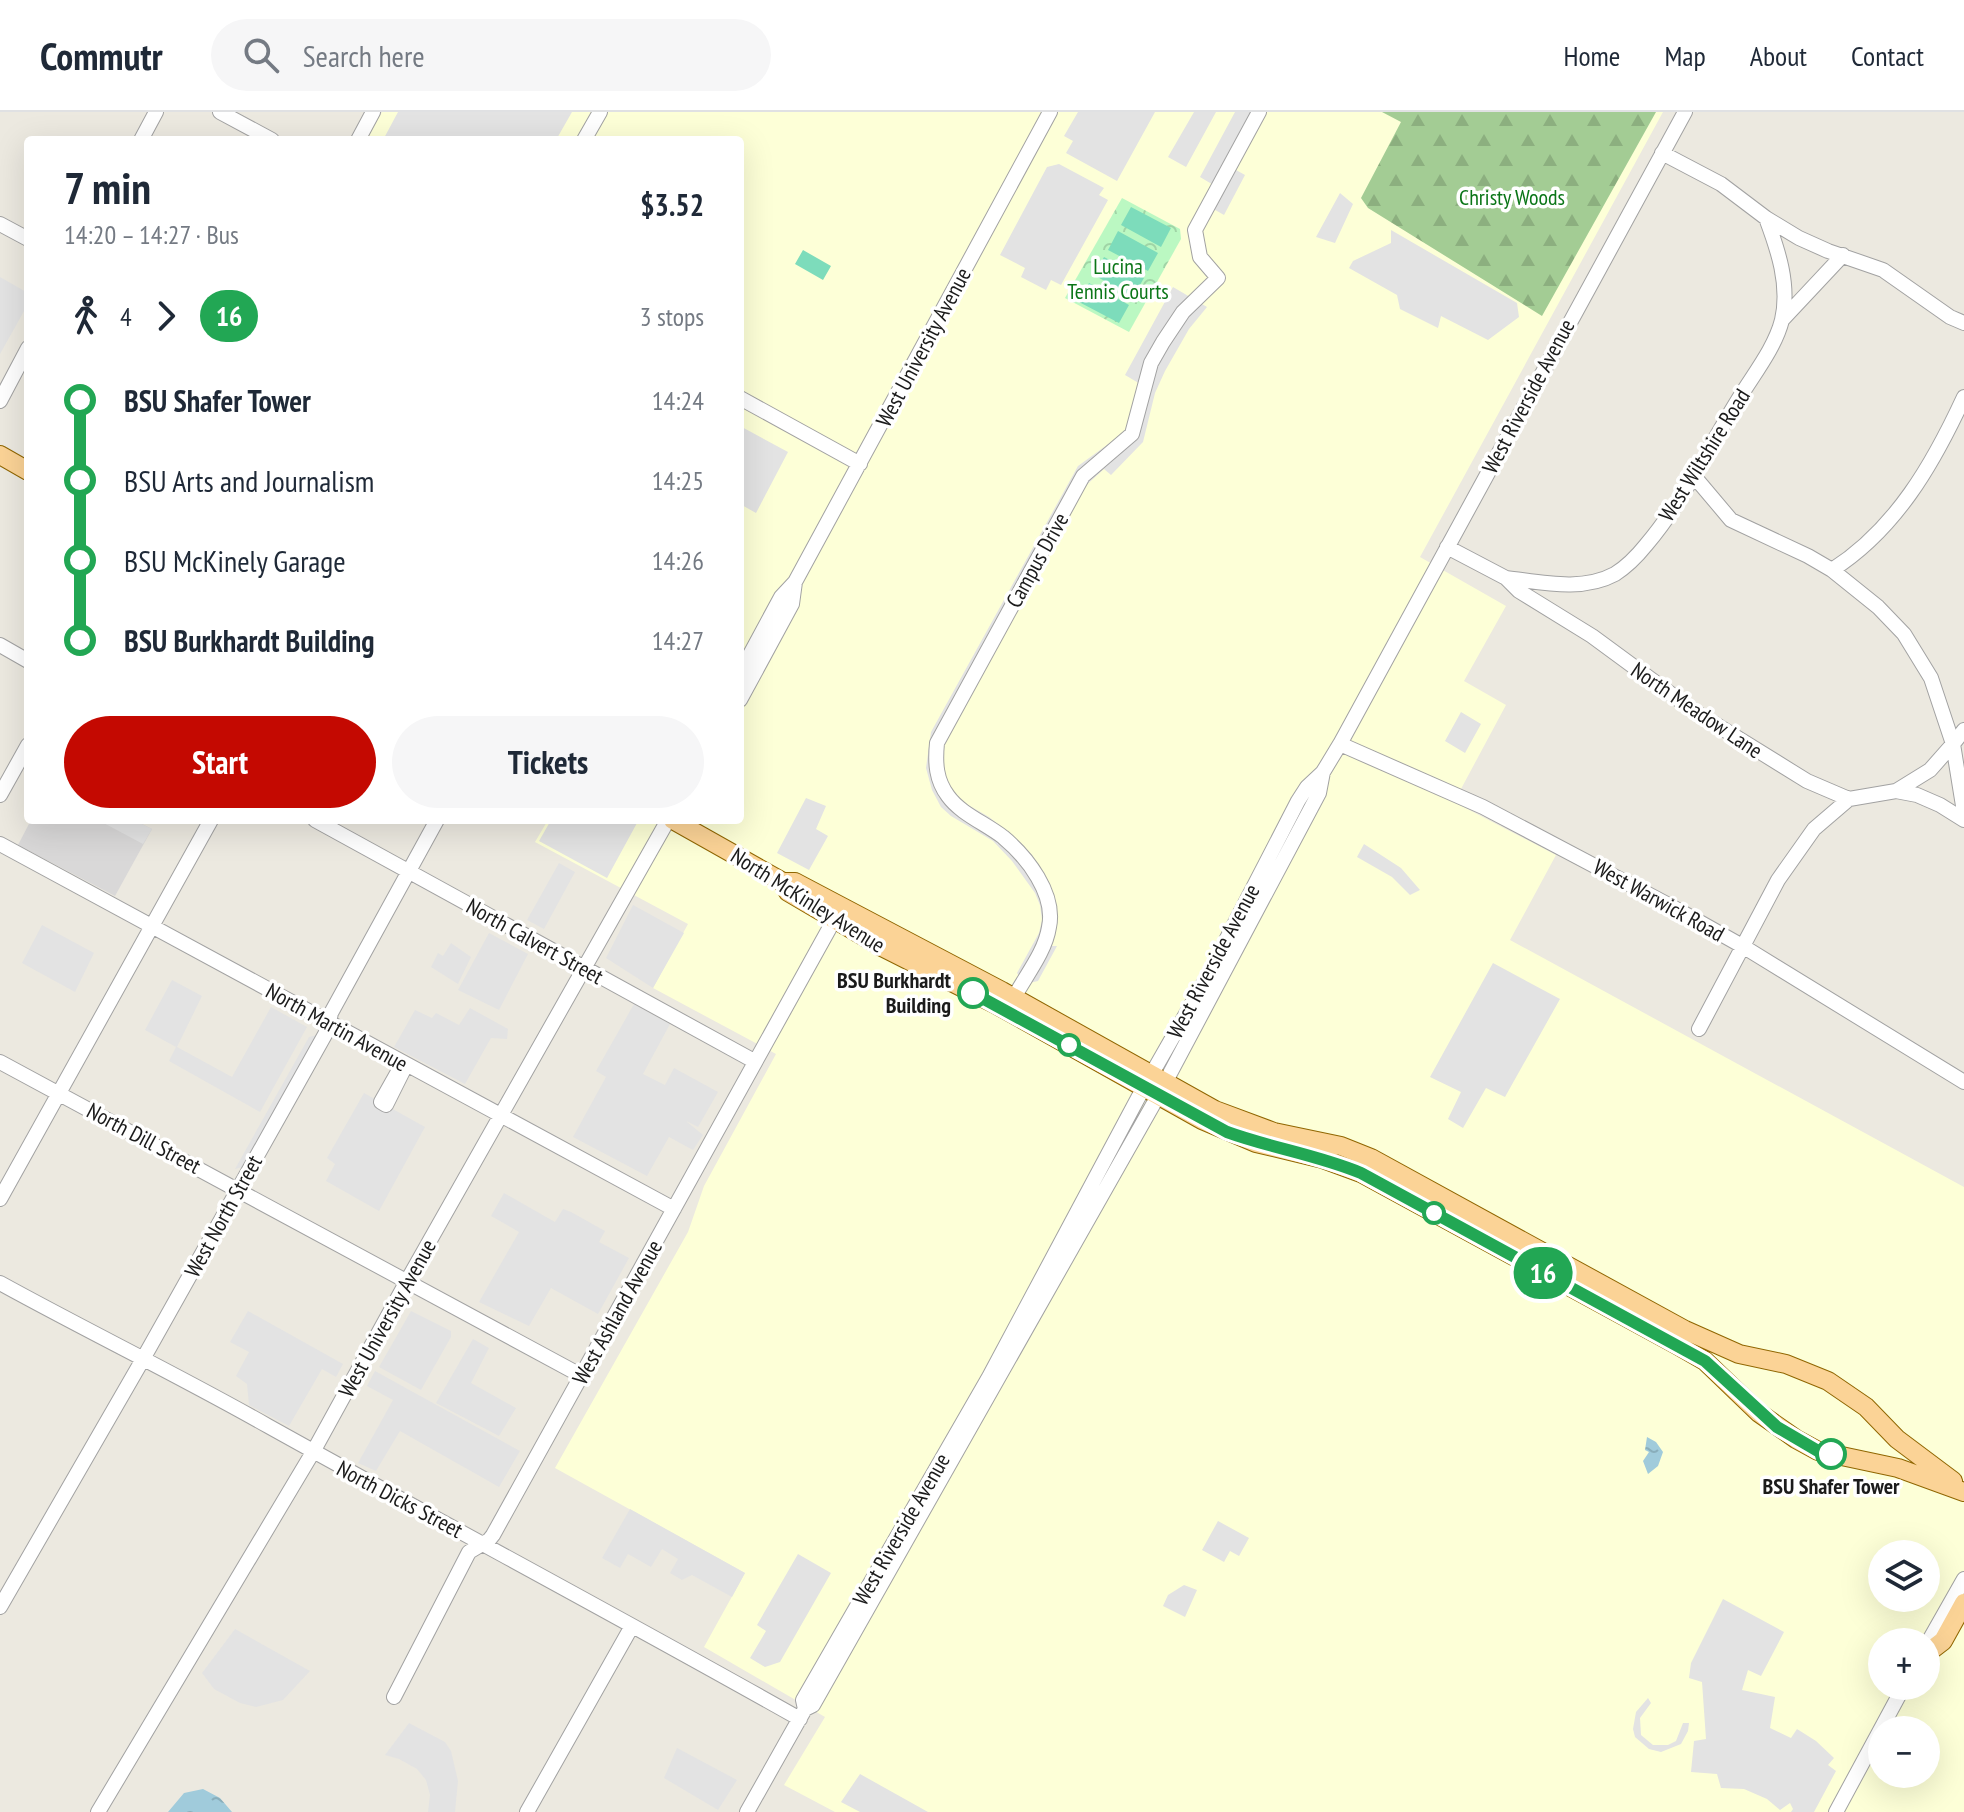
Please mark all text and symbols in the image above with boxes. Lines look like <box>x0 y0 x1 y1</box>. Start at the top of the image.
search box <box>211 19 771 91</box>
text: Commutr <box>40 31 163 80</box>
icon: search <box>239 33 283 77</box>
text: Search here <box>303 36 425 75</box>
text: Home <box>1564 37 1620 74</box>
text: Map <box>1664 37 1706 74</box>
text: About <box>1750 37 1807 74</box>
text: Contact <box>1851 37 1924 74</box>
text: 7 min <box>64 159 151 216</box>
park label: Christy Woods <box>1459 183 1565 211</box>
text: $3.52 <box>640 185 704 224</box>
text: 14:20 – 14:27 · Bus <box>64 218 239 251</box>
park label: Lucina Tennis Courts <box>1067 252 1169 305</box>
street label: West University Avenue <box>869 263 977 431</box>
icon: walk <box>64 294 108 338</box>
icon: forward <box>144 294 188 338</box>
text: 16 <box>216 297 242 334</box>
text: 4 <box>120 300 132 333</box>
text: 3 stops <box>640 300 704 333</box>
street label: West Riverside Avenue <box>1476 314 1580 478</box>
text: BSU Shafer Tower <box>124 381 311 420</box>
text: 14:24 <box>652 384 704 417</box>
street label: West Wiltshire Road <box>1652 384 1756 526</box>
text: BSU Arts and Journalism <box>124 461 374 500</box>
text: 14:25 <box>652 464 704 497</box>
street label: Campus Drive <box>1000 508 1074 612</box>
text: BSU McKinely Garage <box>124 541 346 580</box>
text: 14:26 <box>652 544 704 577</box>
text: BSU Burkhardt Building <box>124 621 375 660</box>
text: 14:27 <box>652 624 704 657</box>
street label: North Meadow Lane <box>1626 656 1768 764</box>
button: Start <box>64 716 376 808</box>
button: Tickets <box>392 716 704 808</box>
street label: North McKinley Avenue <box>726 841 890 959</box>
street label: West Warwick Road <box>1589 852 1729 948</box>
street label: West Riverside Avenue <box>1161 879 1265 1043</box>
street label: North Calvert Street <box>462 892 608 990</box>
place label: BSU Burkhardt Building <box>837 966 952 1019</box>
street label: North Martin Avenue <box>261 976 413 1078</box>
marker: BSU Burkhardt Building <box>958 978 988 1008</box>
unlabelled marker <box>1058 1034 1080 1056</box>
street label: North Dill Street <box>82 1096 206 1180</box>
street label: West North Street <box>178 1150 268 1282</box>
unlabelled marker <box>1423 1202 1445 1224</box>
street label: West University Avenue <box>332 1234 442 1402</box>
street label: West Ashland Avenue <box>566 1235 668 1389</box>
line badge: 16 <box>1507 1247 1579 1299</box>
text: 16 <box>1530 1254 1556 1291</box>
marker: BSU Shafer Tower <box>1816 1439 1846 1469</box>
street label: West Riverside Avenue <box>846 1448 956 1610</box>
street label: North Dicks Street <box>332 1454 468 1544</box>
place label: BSU Shafer Tower <box>1762 1472 1900 1500</box>
map controls <box>1868 1540 1940 1788</box>
button: layers <box>1868 1540 1940 1612</box>
button: + <box>1868 1628 1940 1700</box>
button: − <box>1868 1716 1940 1788</box>

